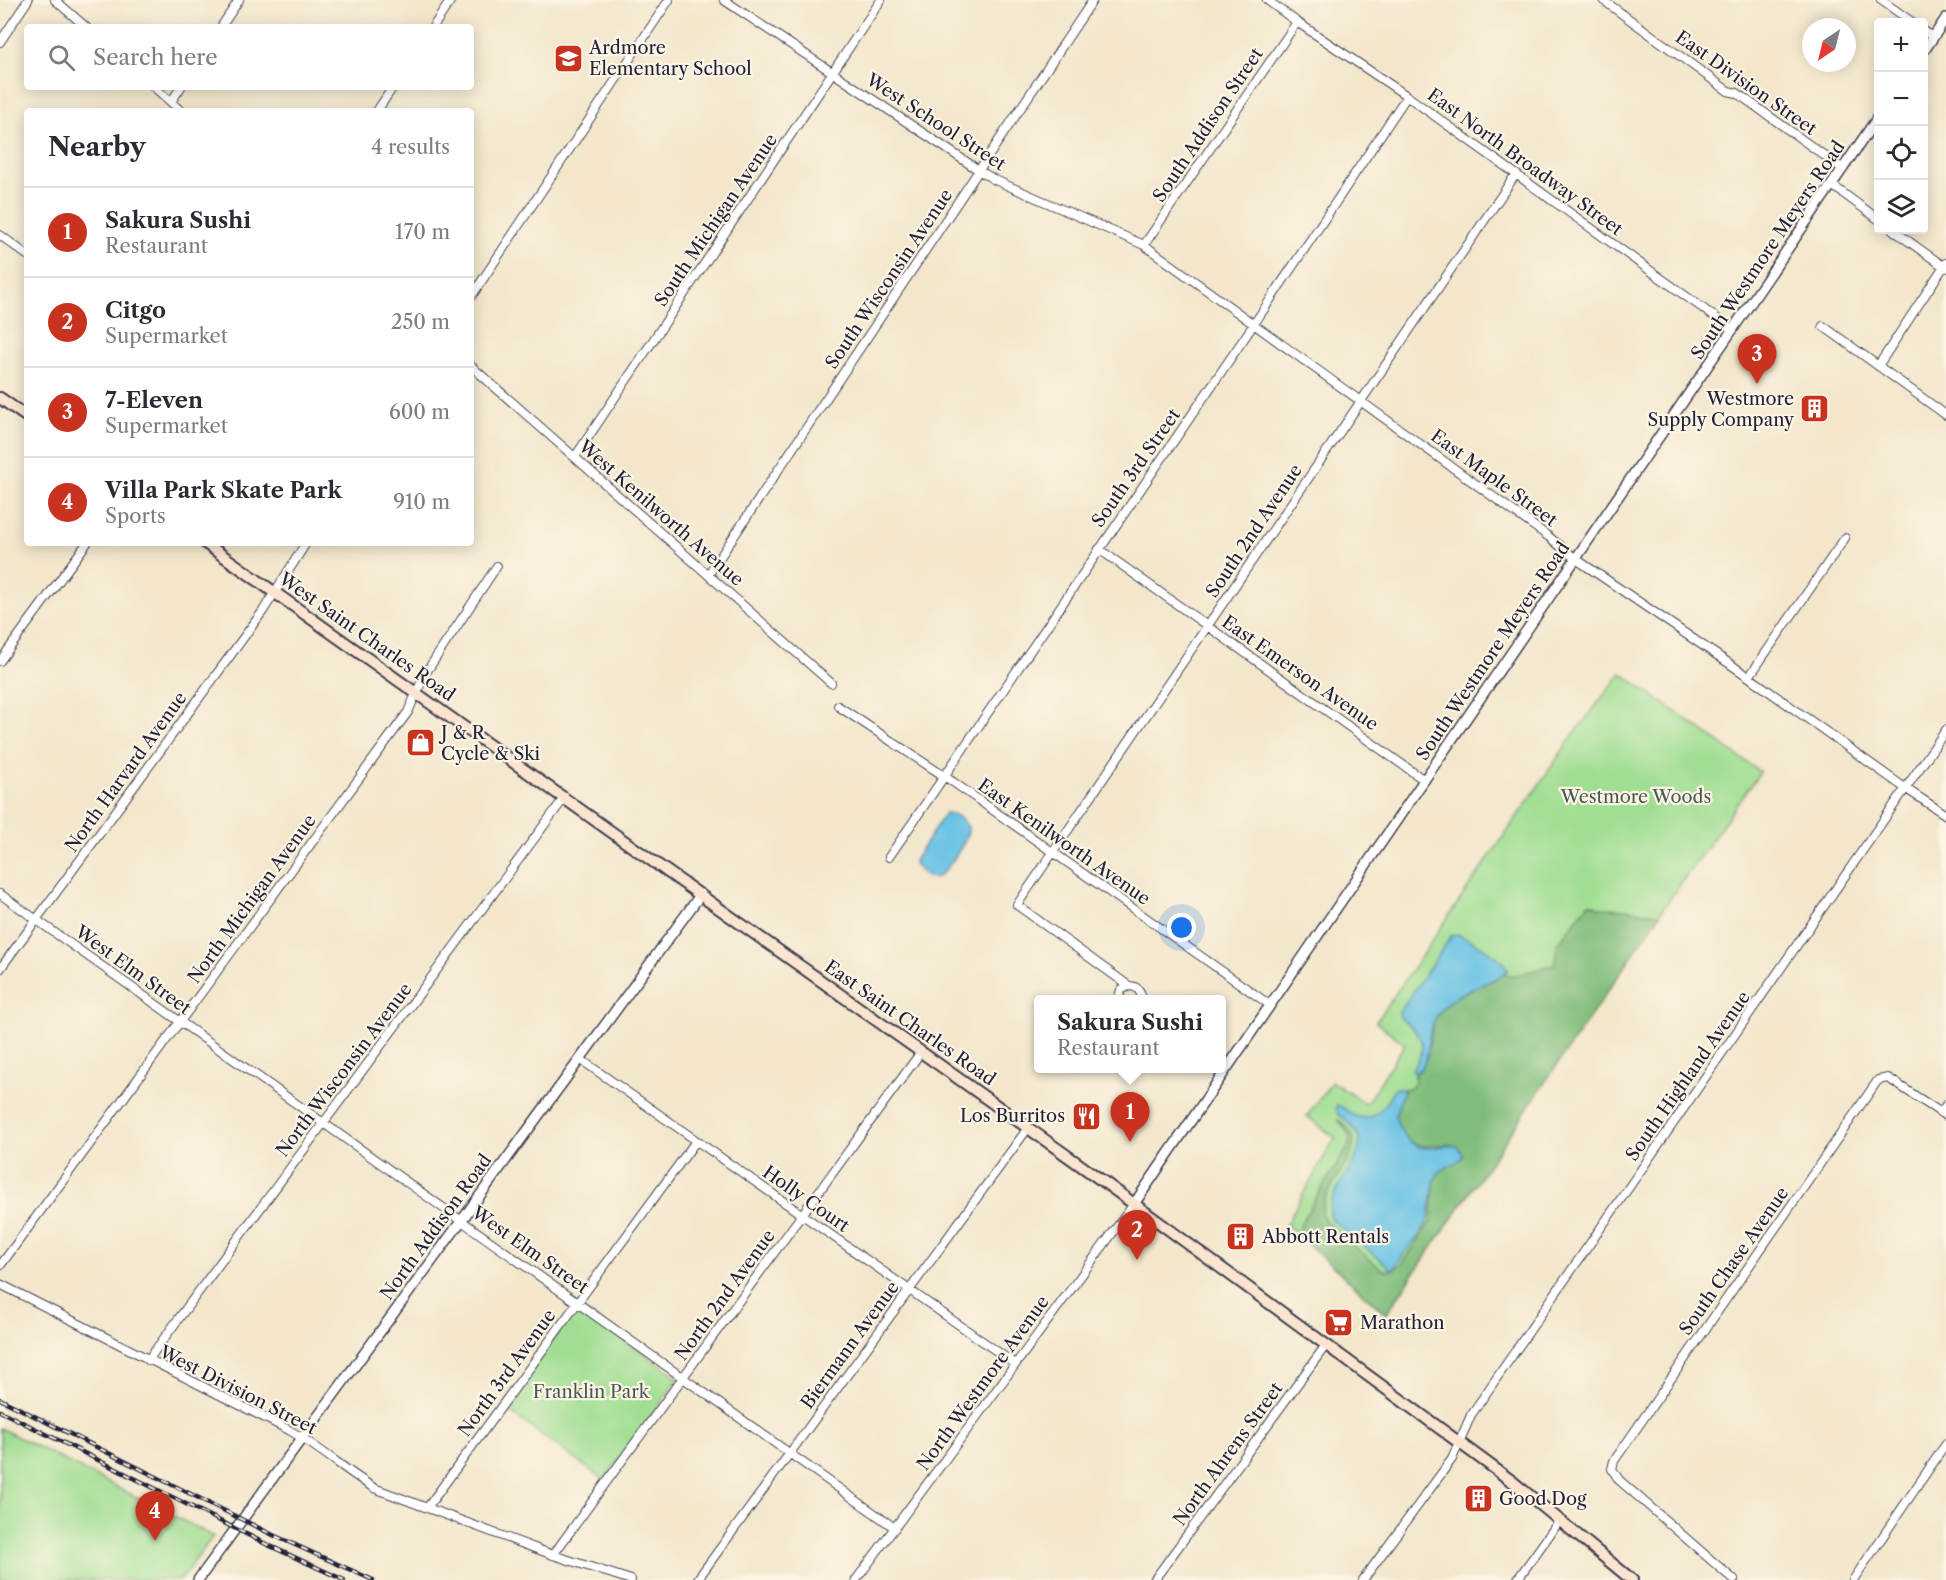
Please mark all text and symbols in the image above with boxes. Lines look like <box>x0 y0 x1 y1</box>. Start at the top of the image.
north arrow <box>1802 18 1856 72</box>
map controls <box>1874 18 1928 234</box>
button: + <box>1874 18 1928 72</box>
search box <box>24 24 474 90</box>
street label: East Division Street <box>1671 26 1821 140</box>
place label: Ardmore Elementary School <box>588 37 752 80</box>
icon: search <box>45 41 78 74</box>
school or university icon: Ardmore Elementary School <box>552 42 584 74</box>
street label: South Addison Street <box>1148 43 1268 206</box>
text: Search here <box>93 44 218 71</box>
street label: West School Street <box>861 68 1010 176</box>
button: − <box>1874 72 1928 126</box>
street label: East North Broadway Street <box>1423 84 1627 241</box>
button: locate <box>1874 126 1928 180</box>
street label: South Michigan Avenue <box>650 130 782 310</box>
text: Nearby <box>48 131 146 163</box>
text: 4 results <box>371 135 450 159</box>
street label: South Westmore Meyers Road <box>1687 137 1850 363</box>
button: layers <box>1874 180 1928 234</box>
street label: South Wisconsin Avenue <box>821 185 957 373</box>
text: Sakura Sushi <box>105 207 251 234</box>
text: 1 <box>63 220 72 244</box>
text: 170 m <box>395 220 450 244</box>
text: Restaurant <box>105 234 208 258</box>
text: Citgo <box>105 297 166 324</box>
text: 2 <box>62 310 73 334</box>
text: 250 m <box>391 310 450 334</box>
text: Supermarket <box>105 324 228 348</box>
pin: 3 <box>1738 334 1776 384</box>
text: 7-Eleven <box>105 387 203 414</box>
place label: Westmore Supply Company <box>1647 388 1795 431</box>
building icon: Westmore Supply Company <box>1799 393 1831 425</box>
text: 3 <box>62 400 73 424</box>
text: 600 m <box>389 400 450 424</box>
street label: South 3rd Street <box>1087 404 1185 531</box>
text: Supermarket <box>105 414 228 438</box>
street label: East Maple Street <box>1427 425 1562 532</box>
street label: West Kenilworth Avenue <box>573 435 748 591</box>
street label: South 2nd Avenue <box>1201 460 1307 602</box>
text: Villa Park Skate Park <box>105 477 342 504</box>
text: 4 <box>62 490 73 514</box>
text: 910 m <box>393 490 450 514</box>
text: Sports <box>105 504 166 528</box>
street label: South Westmore Meyers Road <box>1412 538 1575 764</box>
street label: West Saint Charles Road <box>274 567 459 706</box>
street label: East Emerson Avenue <box>1218 611 1382 735</box>
street label: North Harvard Avenue <box>60 688 192 856</box>
place label: J & R Cycle & Ski <box>438 722 541 765</box>
shop icon: J & R Cycle & Ski <box>404 727 436 759</box>
street label: East Kenilworth Avenue <box>974 774 1154 910</box>
park label: Westmore Woods <box>1560 786 1711 808</box>
street label: North Michigan Avenue <box>183 810 321 988</box>
your location <box>1167 913 1196 942</box>
street label: West Elm Street <box>70 920 196 1020</box>
street label: East Saint Charles Road <box>820 956 1000 1090</box>
street label: North Wisconsin Avenue <box>271 979 417 1161</box>
street label: South Highland Avenue <box>1621 987 1755 1165</box>
popup <box>1034 995 1226 1073</box>
text: Sakura Sushi <box>1057 1009 1203 1036</box>
text: Restaurant <box>1057 1036 1160 1060</box>
pin: 1 <box>1110 1092 1150 1142</box>
restaurant icon: Los Burritos <box>1070 1100 1102 1132</box>
place label: Los Burritos <box>960 1105 1065 1127</box>
street label: North Addison Road <box>376 1150 496 1304</box>
street label: Holly Court <box>758 1161 854 1237</box>
street label: South Chase Avenue <box>1675 1183 1793 1339</box>
street label: West Elm Street <box>467 1201 593 1299</box>
pin: 2 <box>1118 1210 1156 1260</box>
building icon: Abbott Rentals <box>1225 1221 1257 1253</box>
street label: North 2nd Avenue <box>670 1225 780 1365</box>
place label: Abbott Rentals <box>1261 1226 1389 1248</box>
street label: Biermann Avenue <box>796 1277 904 1413</box>
street label: North Westmore Avenue <box>912 1291 1054 1475</box>
street label: North 3rd Avenue <box>454 1305 560 1441</box>
supermarket icon: Marathon <box>1323 1307 1355 1339</box>
place label: Marathon <box>1360 1312 1444 1334</box>
street label: West Division Street <box>155 1340 321 1440</box>
street label: North Ahrens Street <box>1169 1378 1288 1530</box>
park label: Franklin Park <box>533 1381 651 1403</box>
building icon: Good Dog <box>1462 1483 1494 1515</box>
place label: Good Dog <box>1499 1488 1587 1510</box>
pin: 4 <box>136 1492 174 1541</box>

